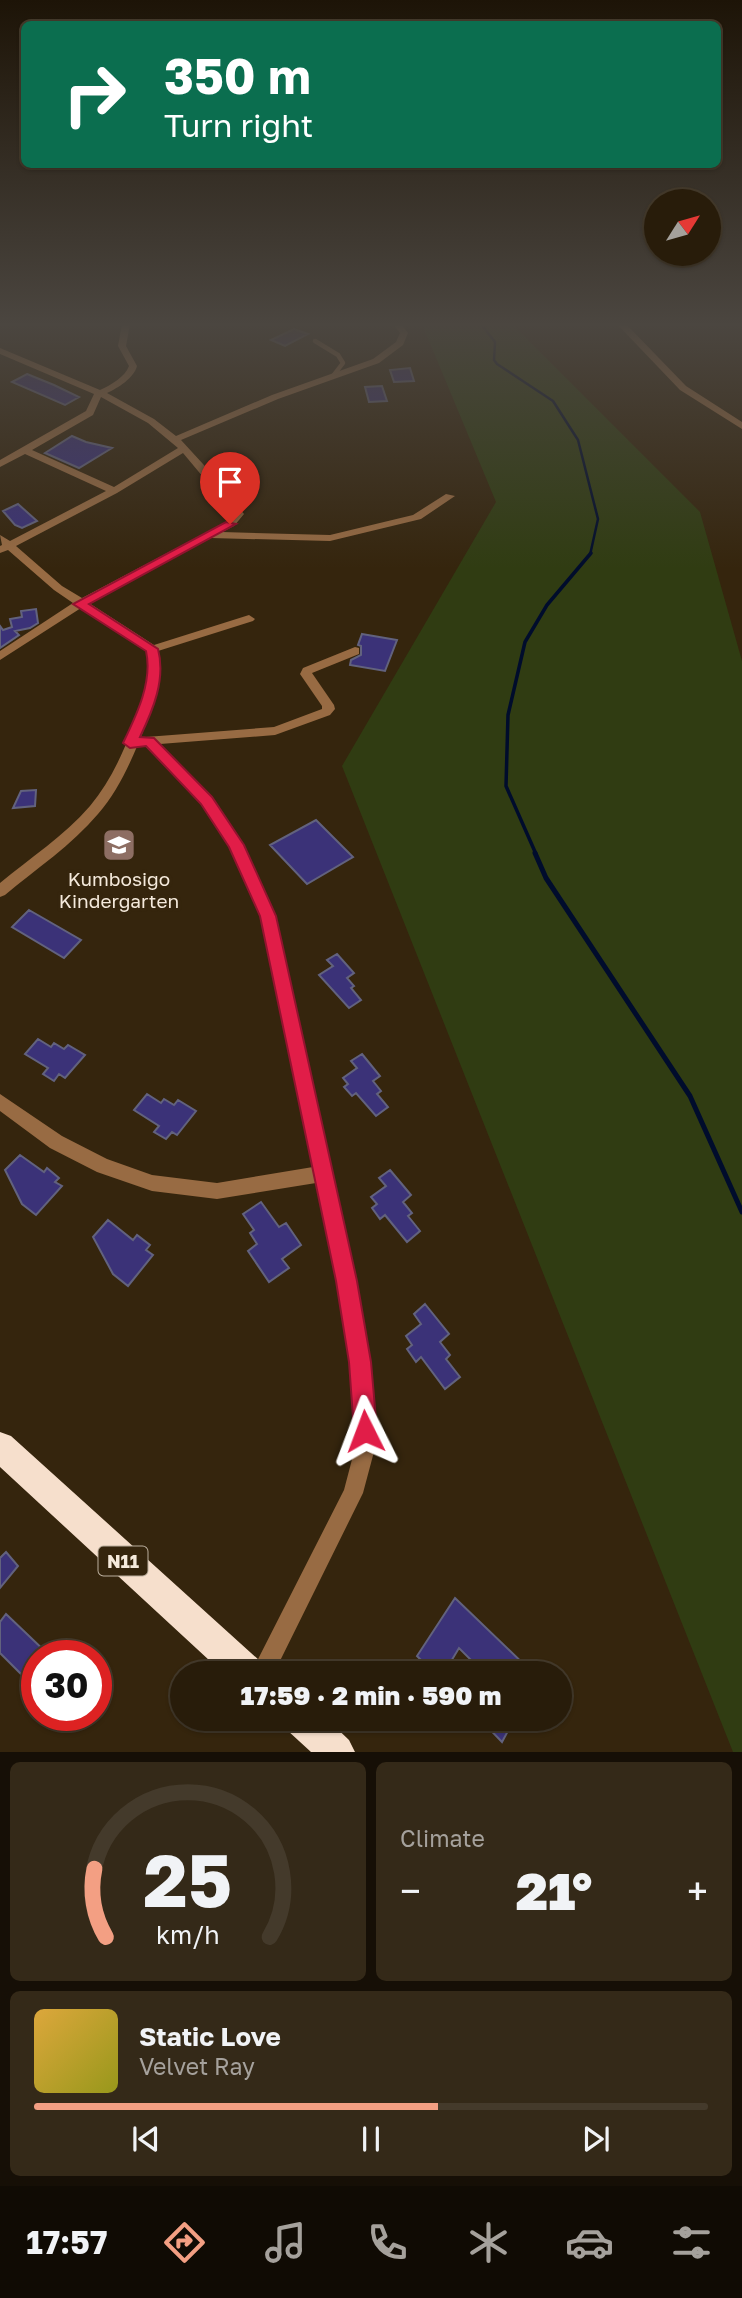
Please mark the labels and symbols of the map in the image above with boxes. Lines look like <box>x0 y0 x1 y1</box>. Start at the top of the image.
north arrow <box>644 189 721 266</box>
pin <box>200 452 260 524</box>
school or university icon: Kumbosigo Kindergarten <box>100 826 138 864</box>
place label: Kumbosigo Kindergarten <box>59 867 179 912</box>
position arrow <box>328 1394 402 1468</box>
road number: N11 <box>99 1546 148 1576</box>
speed limit sign: 30 <box>21 1640 112 1731</box>

